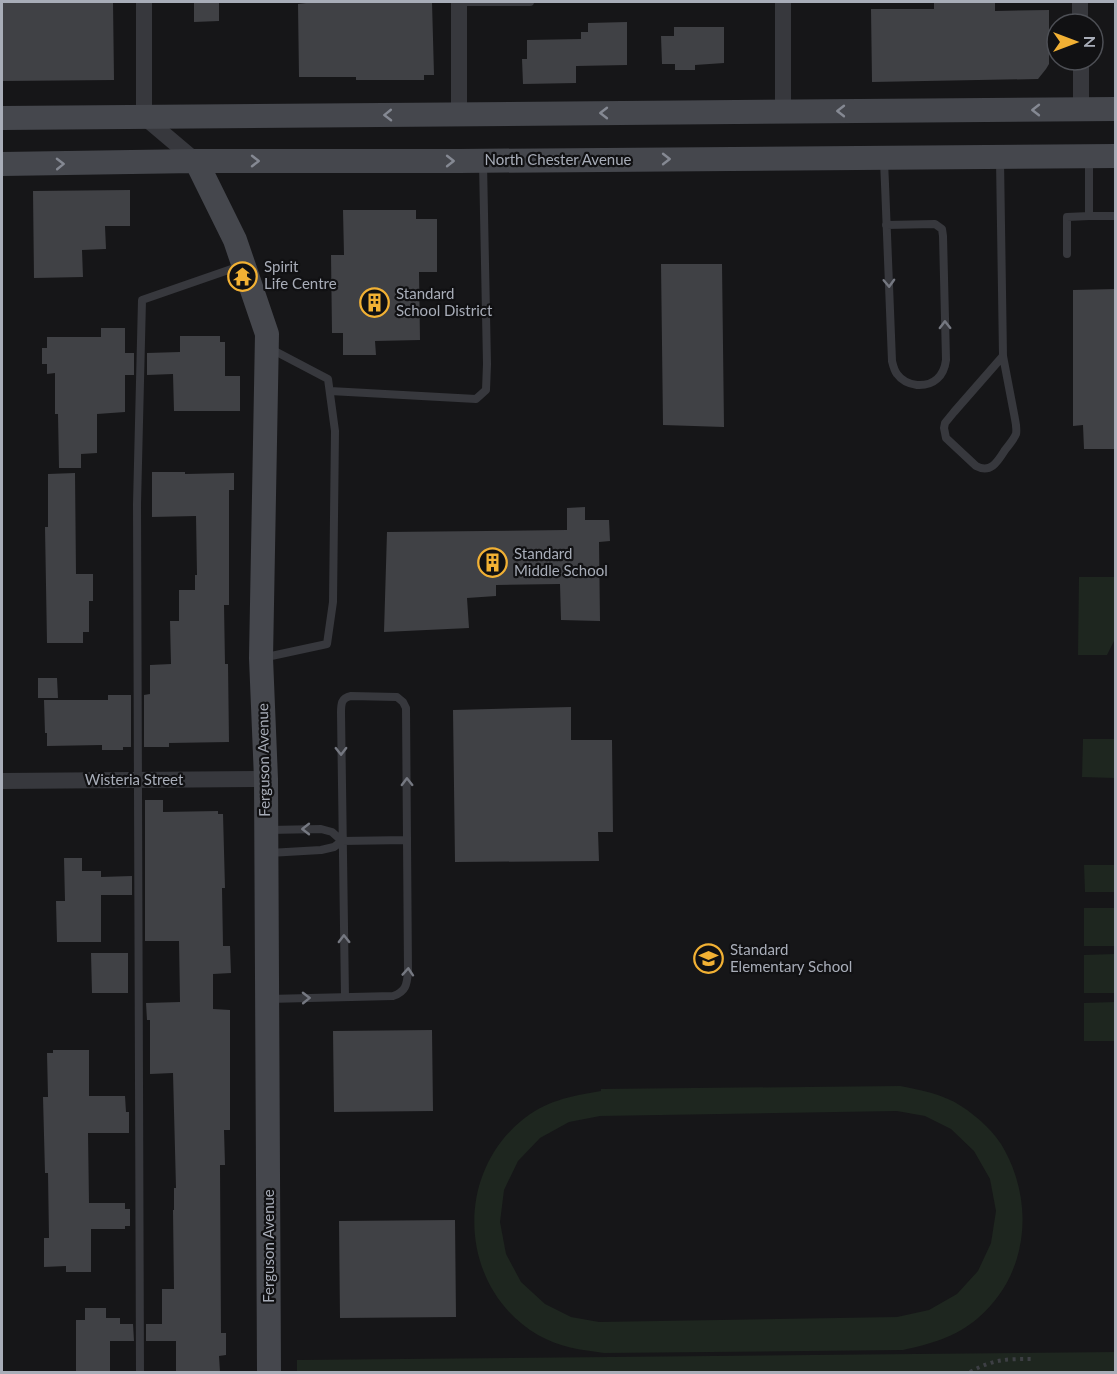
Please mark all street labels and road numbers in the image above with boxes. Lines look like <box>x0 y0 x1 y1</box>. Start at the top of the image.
street label: North Chester Avenue <box>485 150 632 168</box>
street label: Ferguson Avenue <box>253 703 273 817</box>
street label: Wisteria Street <box>85 770 184 788</box>
street label: Ferguson Avenue <box>259 1189 277 1303</box>

